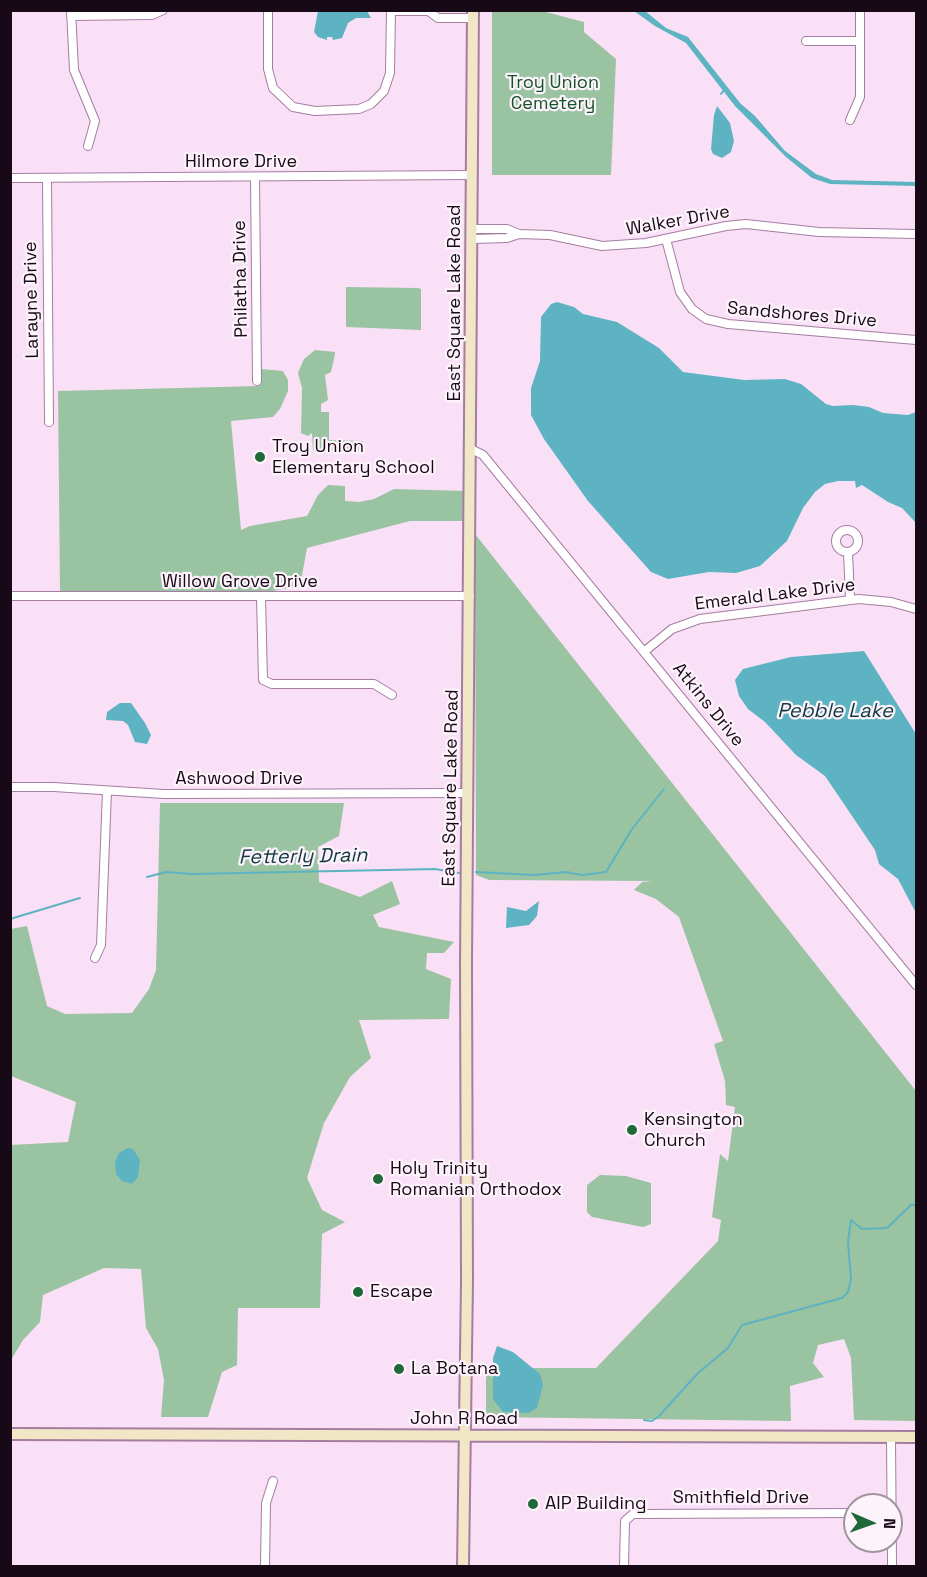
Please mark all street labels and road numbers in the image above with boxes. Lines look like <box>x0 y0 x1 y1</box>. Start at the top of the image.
street label: Hilmore Drive <box>185 151 297 173</box>
street label: Walker Drive <box>625 201 731 241</box>
street label: East Square Lake Road <box>444 204 466 402</box>
street label: Philatha Drive <box>229 220 253 338</box>
street label: Larayne Drive <box>20 241 44 359</box>
street label: Sandshores Drive <box>726 298 878 332</box>
street label: Willow Grove Drive <box>162 571 318 593</box>
street label: Emerald Lake Drive <box>694 574 856 616</box>
street label: Atkins Drive <box>668 659 748 751</box>
street label: East Square Lake Road <box>438 689 464 887</box>
street label: Ashwood Drive <box>175 768 303 790</box>
street label: John R Road <box>410 1408 518 1430</box>
street label: Smithfield Drive <box>673 1487 809 1509</box>

